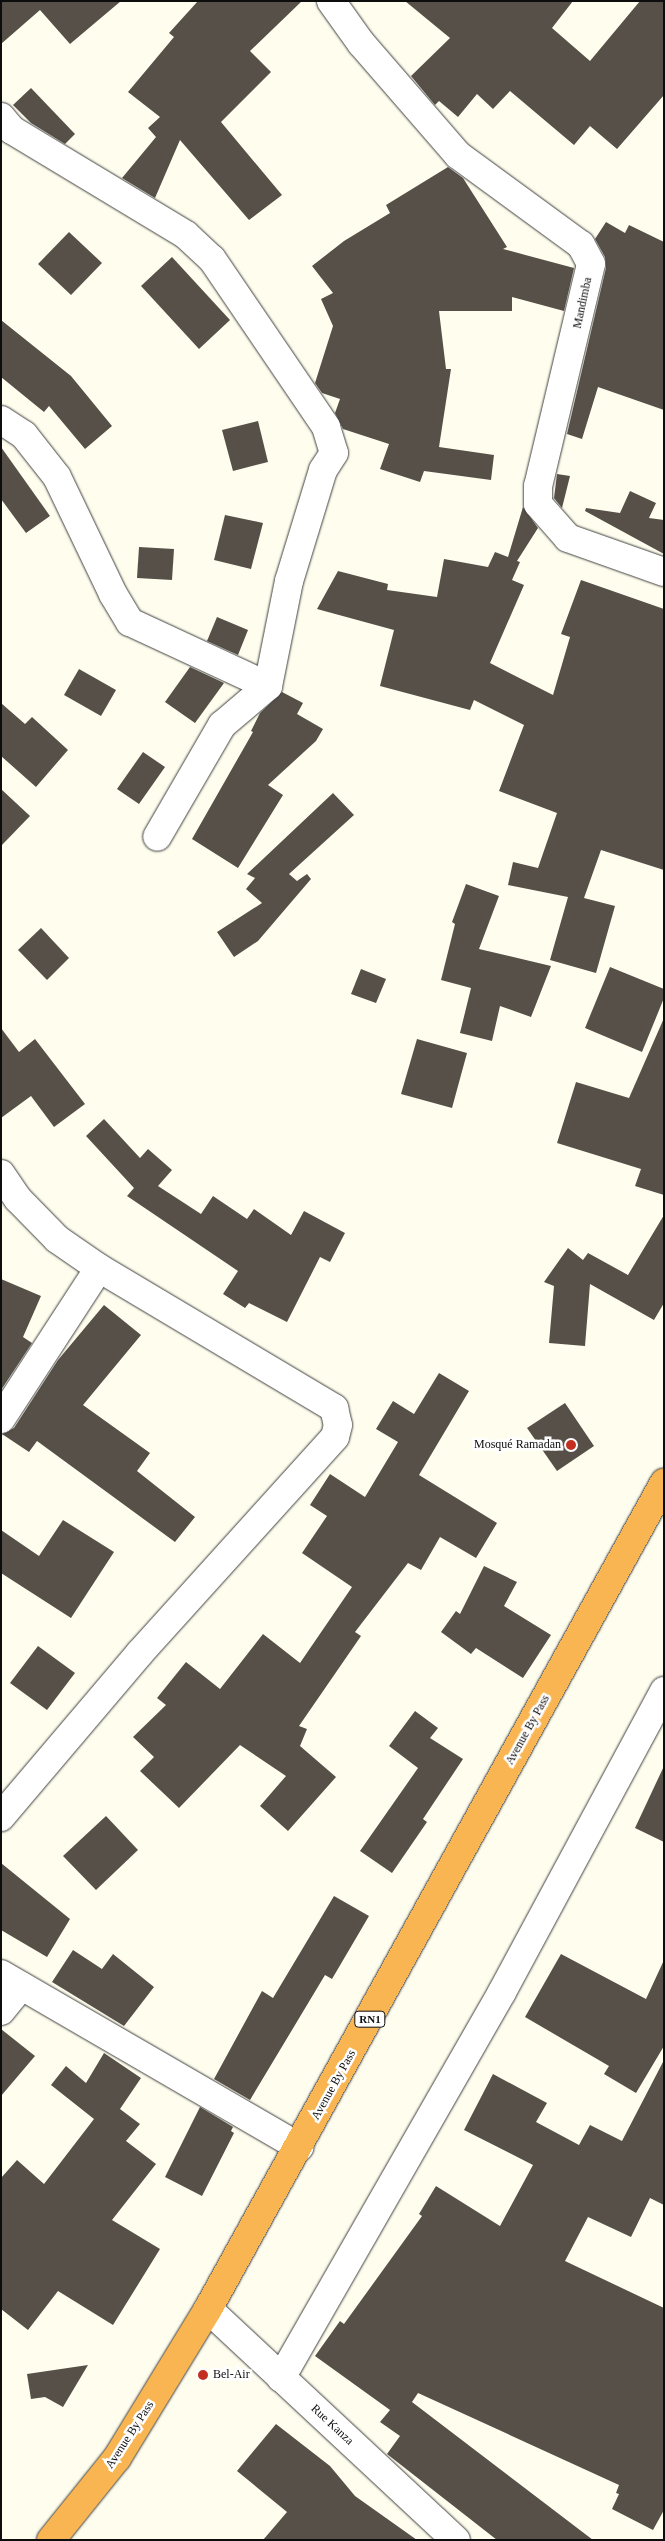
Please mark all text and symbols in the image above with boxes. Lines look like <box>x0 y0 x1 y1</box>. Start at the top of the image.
street label: Mandimba <box>571 276 595 330</box>
place label: Mosqué Ramadan <box>474 1438 561 1452</box>
marker: Mosqué Ramadan <box>565 1439 577 1451</box>
street label: Avenue By Pass <box>503 1692 553 1768</box>
road number: RN1 <box>354 2010 386 2028</box>
street label: Avenue By Pass <box>309 2047 359 2123</box>
place label: Bel-Air <box>213 2368 250 2382</box>
marker: Bel-Air <box>197 2369 209 2381</box>
street label: Avenue By Pass <box>103 2398 157 2472</box>
street label: Rue Kanza <box>308 2402 356 2448</box>

